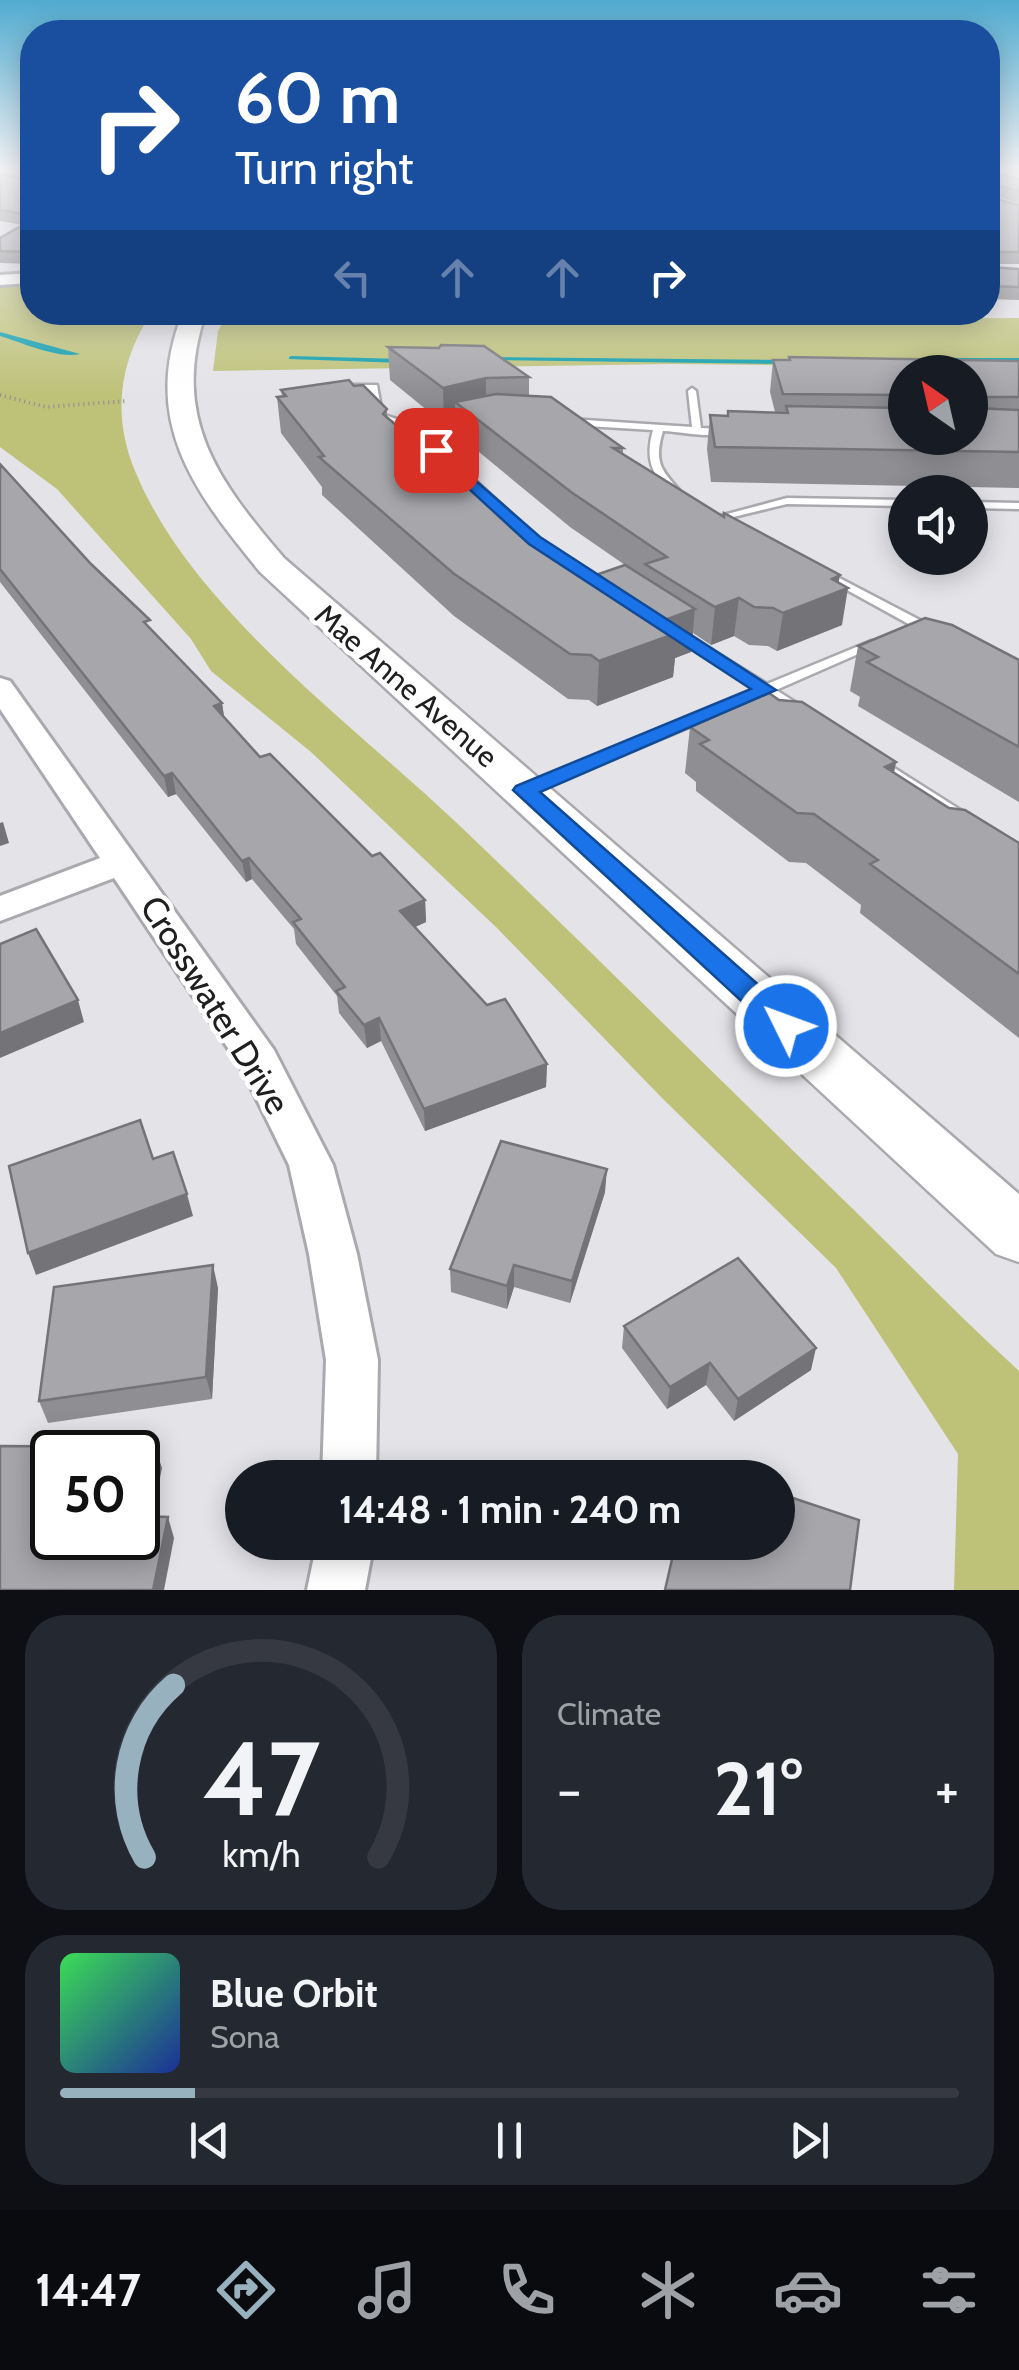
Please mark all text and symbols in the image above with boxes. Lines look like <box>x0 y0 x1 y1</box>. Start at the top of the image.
text: 60 m <box>235 55 400 141</box>
icon: right <box>70 60 200 190</box>
text: Turn right <box>235 141 414 195</box>
icon: left <box>325 250 380 305</box>
icon: ahead <box>430 250 485 305</box>
icon: ahead <box>535 250 590 305</box>
icon: right <box>640 250 695 305</box>
north arrow <box>888 355 988 455</box>
map controls <box>888 355 988 575</box>
pin <box>394 408 479 493</box>
icon: arrive <box>409 423 464 478</box>
button: sound <box>888 475 988 575</box>
street label: Mae Anne Avenue <box>307 596 505 775</box>
street label: Crosswater Drive <box>131 888 300 1122</box>
position arrow <box>734 974 838 1078</box>
speed limit sign: 50 <box>30 1430 160 1560</box>
text: 14:48 · 1 min · 240 m <box>339 1486 681 1533</box>
text: Climate <box>557 1694 661 1733</box>
text: 47 <box>202 1715 320 1841</box>
text: 21° <box>713 1743 803 1834</box>
text: − <box>557 1756 581 1823</box>
text: + <box>935 1756 959 1823</box>
text: km/h <box>222 1833 300 1876</box>
text: Blue Orbit <box>210 1970 378 2017</box>
text: Sona <box>210 2017 280 2056</box>
icon: previous <box>182 2113 237 2168</box>
icon: pause <box>482 2113 537 2168</box>
icon: next <box>782 2113 837 2168</box>
icon: directions <box>211 2255 281 2325</box>
icon: music <box>352 2255 422 2325</box>
icon: phone <box>492 2255 562 2325</box>
icon: climate <box>633 2255 703 2325</box>
icon: car <box>773 2255 843 2325</box>
icon: filters <box>914 2255 984 2325</box>
text: 14:47 <box>35 2263 141 2317</box>

